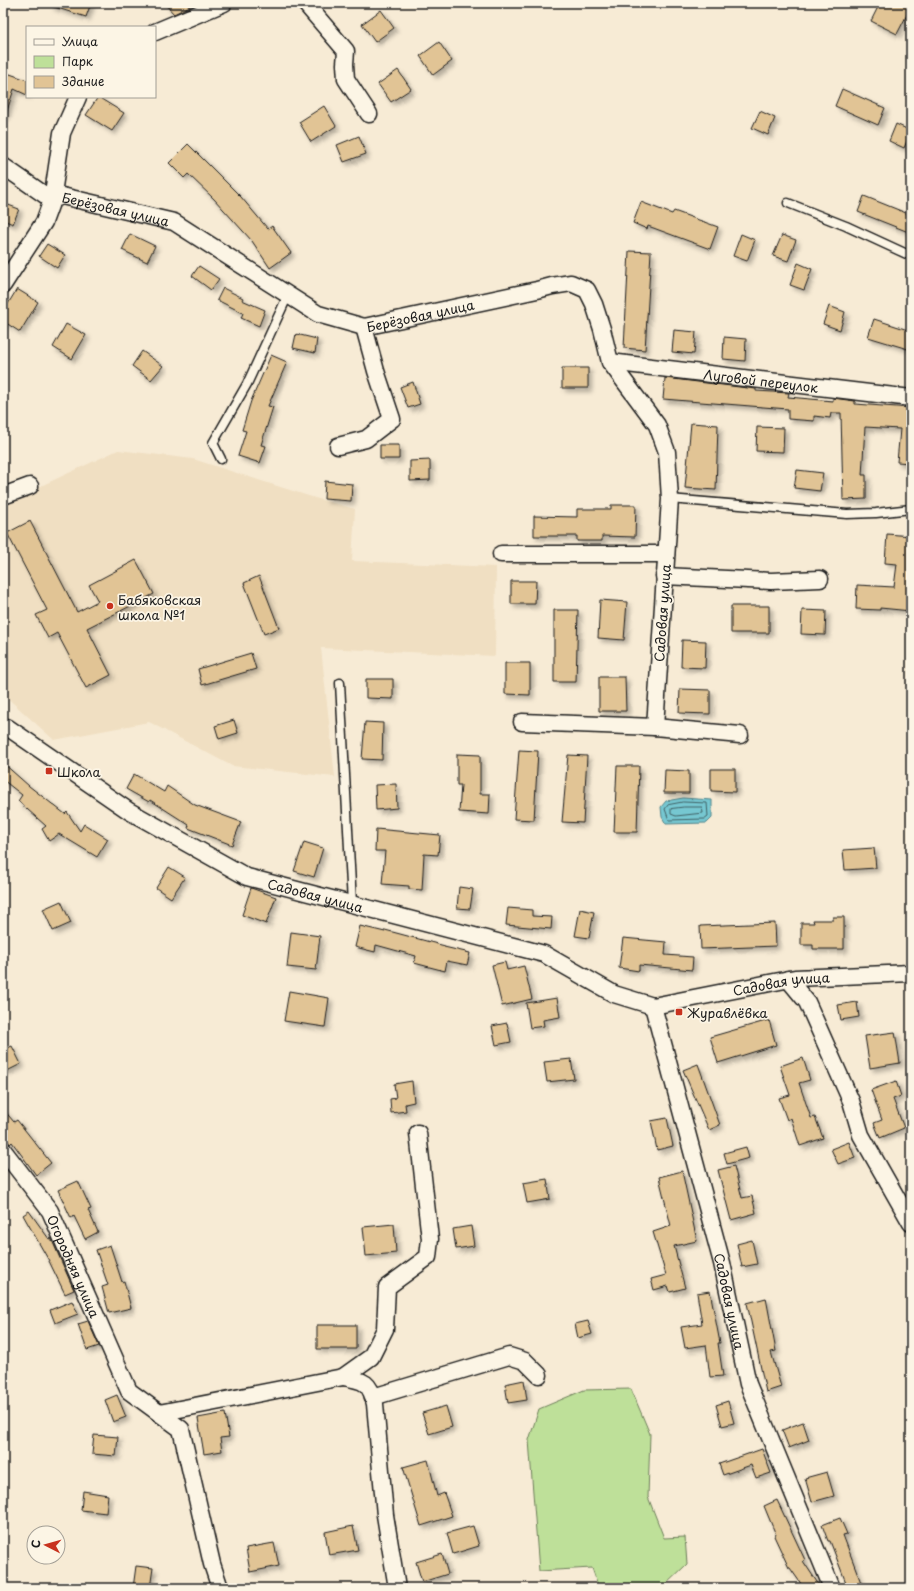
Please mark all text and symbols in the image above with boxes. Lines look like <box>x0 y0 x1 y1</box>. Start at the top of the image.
legend <box>26 26 156 98</box>
text: Улица <box>62 32 98 50</box>
text: Парк <box>62 52 94 70</box>
text: Здание <box>62 72 104 90</box>
street label: Берёзовая улица <box>60 187 172 230</box>
street label: Берёзовая улица <box>365 294 477 336</box>
street label: Луговой переулок <box>703 364 819 396</box>
street label: Садовая улица <box>649 563 675 662</box>
place label: Бабяковская школа №1 <box>118 590 201 624</box>
marker: Бабяковская школа №1 <box>105 601 115 611</box>
place label: Школа <box>57 762 102 781</box>
marker: Школа <box>44 766 54 776</box>
street label: Садовая улица <box>266 873 366 916</box>
street label: Садовая улица <box>731 967 831 1000</box>
place label: Журавлёвка <box>687 1003 769 1022</box>
marker: Журавлёвка <box>674 1007 684 1017</box>
street label: Огородняя улица <box>43 1212 105 1321</box>
street label: Садовая улица <box>710 1251 750 1352</box>
north arrow <box>26 1525 66 1565</box>
text: С <box>27 1539 44 1549</box>

